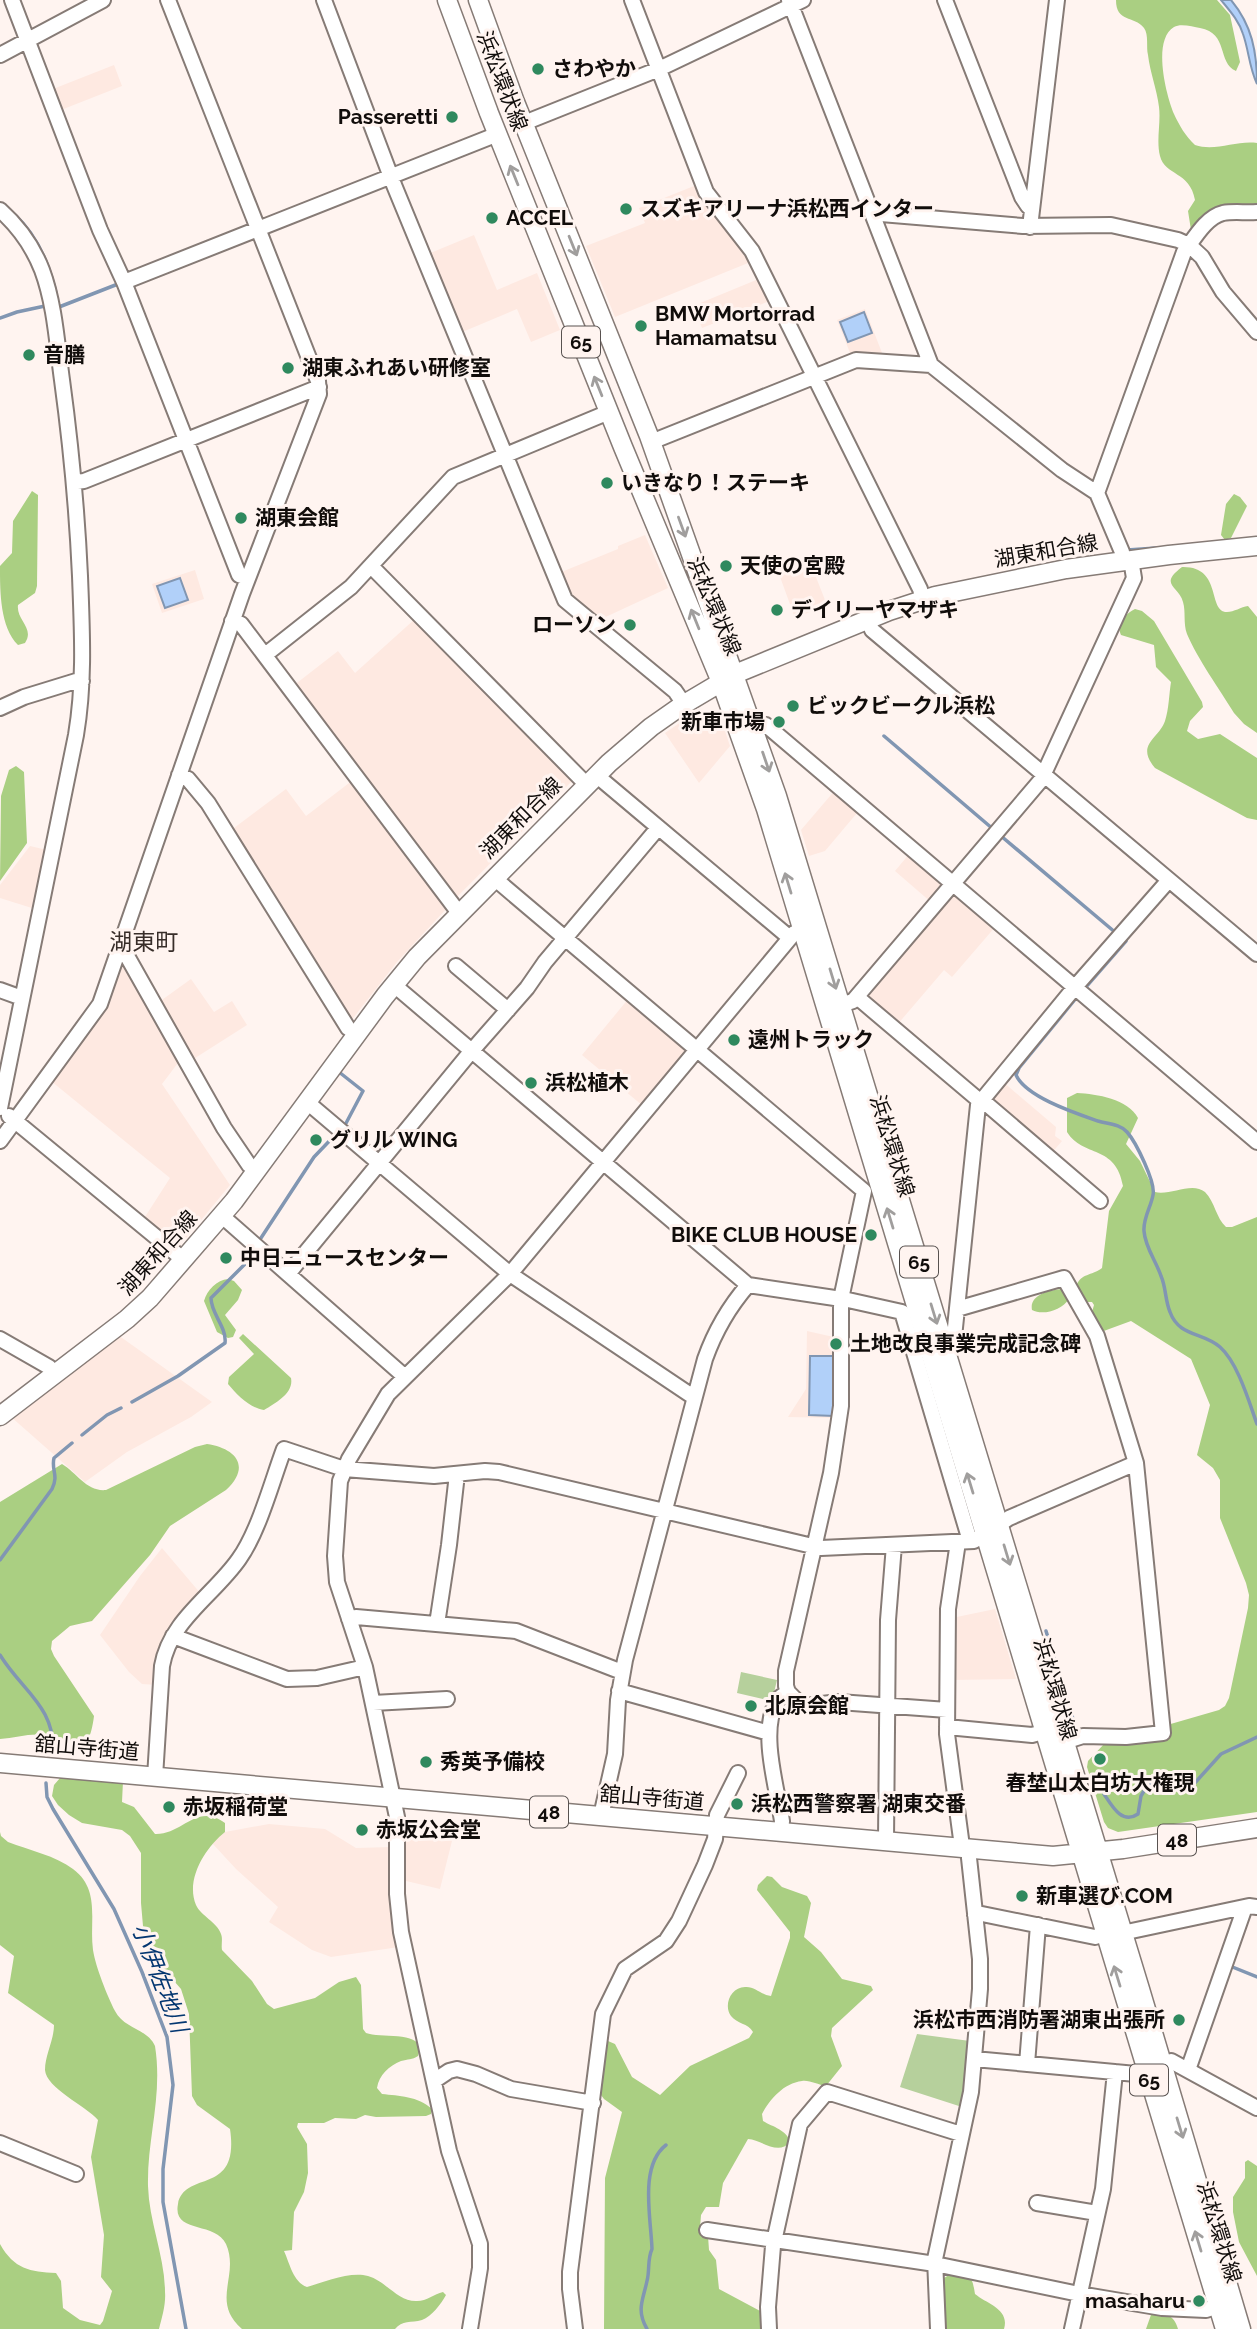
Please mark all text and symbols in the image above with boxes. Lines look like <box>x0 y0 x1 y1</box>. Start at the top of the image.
street label: 浜松環状線 <box>472 27 533 134</box>
place label: さわやか <box>552 56 636 81</box>
marker: さわやか <box>530 61 546 77</box>
place label: Passeretti <box>338 104 438 129</box>
marker: Passeretti <box>444 109 460 125</box>
one-way arrow <box>507 164 520 186</box>
place label: スズキアリーナ浜松西インター <box>640 196 934 221</box>
marker: スズキアリーナ浜松西インター <box>618 201 634 217</box>
place label: ACCEL <box>506 205 574 230</box>
marker: ACCEL <box>484 210 500 226</box>
one-way arrow <box>567 235 580 257</box>
place label: BMW Mortorrad Hamamatsu <box>655 301 815 350</box>
marker: BMW Mortorrad Hamamatsu <box>633 318 649 334</box>
road number: 65 <box>562 326 600 358</box>
place label: 音膳 <box>43 342 85 367</box>
marker: 音膳 <box>21 347 37 363</box>
place label: 湖東ふれあい研修室 <box>302 355 491 380</box>
marker: 湖東ふれあい研修室 <box>280 360 296 376</box>
one-way arrow <box>591 376 604 397</box>
place label: いきなり！ステーキ <box>621 470 810 495</box>
marker: いきなり！ステーキ <box>599 475 615 491</box>
place label: 湖東会館 <box>255 505 339 530</box>
marker: 湖東会館 <box>233 510 249 526</box>
one-way arrow <box>676 516 689 538</box>
street label: 湖東和合線 <box>992 529 1100 572</box>
street label: 浜松環状線 <box>682 553 746 659</box>
place label: 天使の宮殿 <box>740 553 845 578</box>
marker: 天使の宮殿 <box>718 558 734 574</box>
place label: デイリーヤマザキ <box>791 597 959 622</box>
marker: デイリーヤマザキ <box>769 602 785 618</box>
one-way arrow <box>687 609 700 630</box>
place label: ローソン <box>532 612 616 637</box>
marker: ローソン <box>622 617 638 633</box>
place label: ビックビークル浜松 <box>807 693 995 718</box>
marker: ビックビークル浜松 <box>785 698 801 714</box>
place label: 新車市場 <box>681 709 765 734</box>
marker: 新車市場 <box>771 714 787 730</box>
one-way arrow <box>761 750 773 772</box>
street label: 湖東和合線 <box>475 772 567 864</box>
one-way arrow <box>781 872 794 894</box>
district label: 湖東町 <box>110 928 179 955</box>
one-way arrow <box>827 968 840 990</box>
place label: 遠州トラック <box>748 1027 874 1052</box>
marker: 遠州トラック <box>726 1032 742 1048</box>
place label: 浜松植木 <box>545 1070 629 1095</box>
marker: 浜松植木 <box>523 1075 539 1091</box>
street label: 浜松環状線 <box>865 1092 920 1200</box>
place label: グリル WING <box>330 1127 457 1152</box>
marker: グリル WING <box>308 1132 324 1148</box>
street label: 湖東和合線 <box>113 1205 202 1300</box>
one-way arrow <box>882 1207 895 1229</box>
place label: BIKE CLUB HOUSE <box>671 1222 857 1247</box>
marker: BIKE CLUB HOUSE <box>863 1227 879 1243</box>
place label: 中日ニュースセンター <box>240 1245 449 1270</box>
road number: 65 <box>900 1246 938 1278</box>
marker: 中日ニュースセンター <box>218 1250 234 1266</box>
one-way arrow <box>929 1303 942 1325</box>
place label: 土地改良事業完成記念碑 <box>850 1331 1081 1356</box>
marker: 土地改良事業完成記念碑 <box>828 1336 844 1352</box>
one-way arrow <box>962 1472 975 1494</box>
one-way arrow <box>1002 1544 1015 1566</box>
street label: 浜松環状線 <box>1029 1635 1082 1743</box>
place label: 北原会館 <box>765 1693 849 1718</box>
marker: 北原会館 <box>743 1698 759 1714</box>
street label: 舘山寺街道 <box>34 1730 140 1765</box>
place label: 秀英予備校 <box>440 1749 545 1774</box>
marker: 春埜山太白坊大権現 <box>1092 1751 1108 1767</box>
marker: 秀英予備校 <box>418 1754 434 1770</box>
place label: 春埜山太白坊大権現 <box>1006 1770 1195 1795</box>
street label: 舘山寺街道 <box>599 1780 705 1815</box>
place label: 浜松西警察署 湖東交番 <box>751 1791 966 1816</box>
place label: 赤坂稲荷堂 <box>183 1794 288 1819</box>
road number: 48 <box>530 1796 568 1828</box>
marker: 浜松西警察署 湖東交番 <box>729 1796 745 1812</box>
marker: 赤坂稲荷堂 <box>161 1799 177 1815</box>
place label: 赤坂公会堂 <box>376 1817 481 1842</box>
marker: 赤坂公会堂 <box>354 1822 370 1838</box>
road number: 48 <box>1158 1824 1196 1856</box>
place label: 新車選び.COM <box>1036 1883 1173 1908</box>
marker: 新車選び.COM <box>1014 1888 1030 1904</box>
water label: 小伊佐地川 <box>127 1919 195 2039</box>
one-way arrow <box>1110 1965 1123 1987</box>
place label: 浜松市西消防署湖東出張所 <box>913 2007 1165 2032</box>
marker: 浜松市西消防署湖東出張所 <box>1171 2012 1187 2028</box>
road number: 65 <box>1130 2064 1168 2096</box>
one-way arrow <box>1175 2117 1188 2139</box>
street label: 浜松環状線 <box>1192 2178 1247 2286</box>
one-way arrow <box>1191 2230 1203 2252</box>
place label: masaharu <box>1085 2288 1185 2313</box>
marker: masaharu <box>1191 2293 1207 2309</box>

